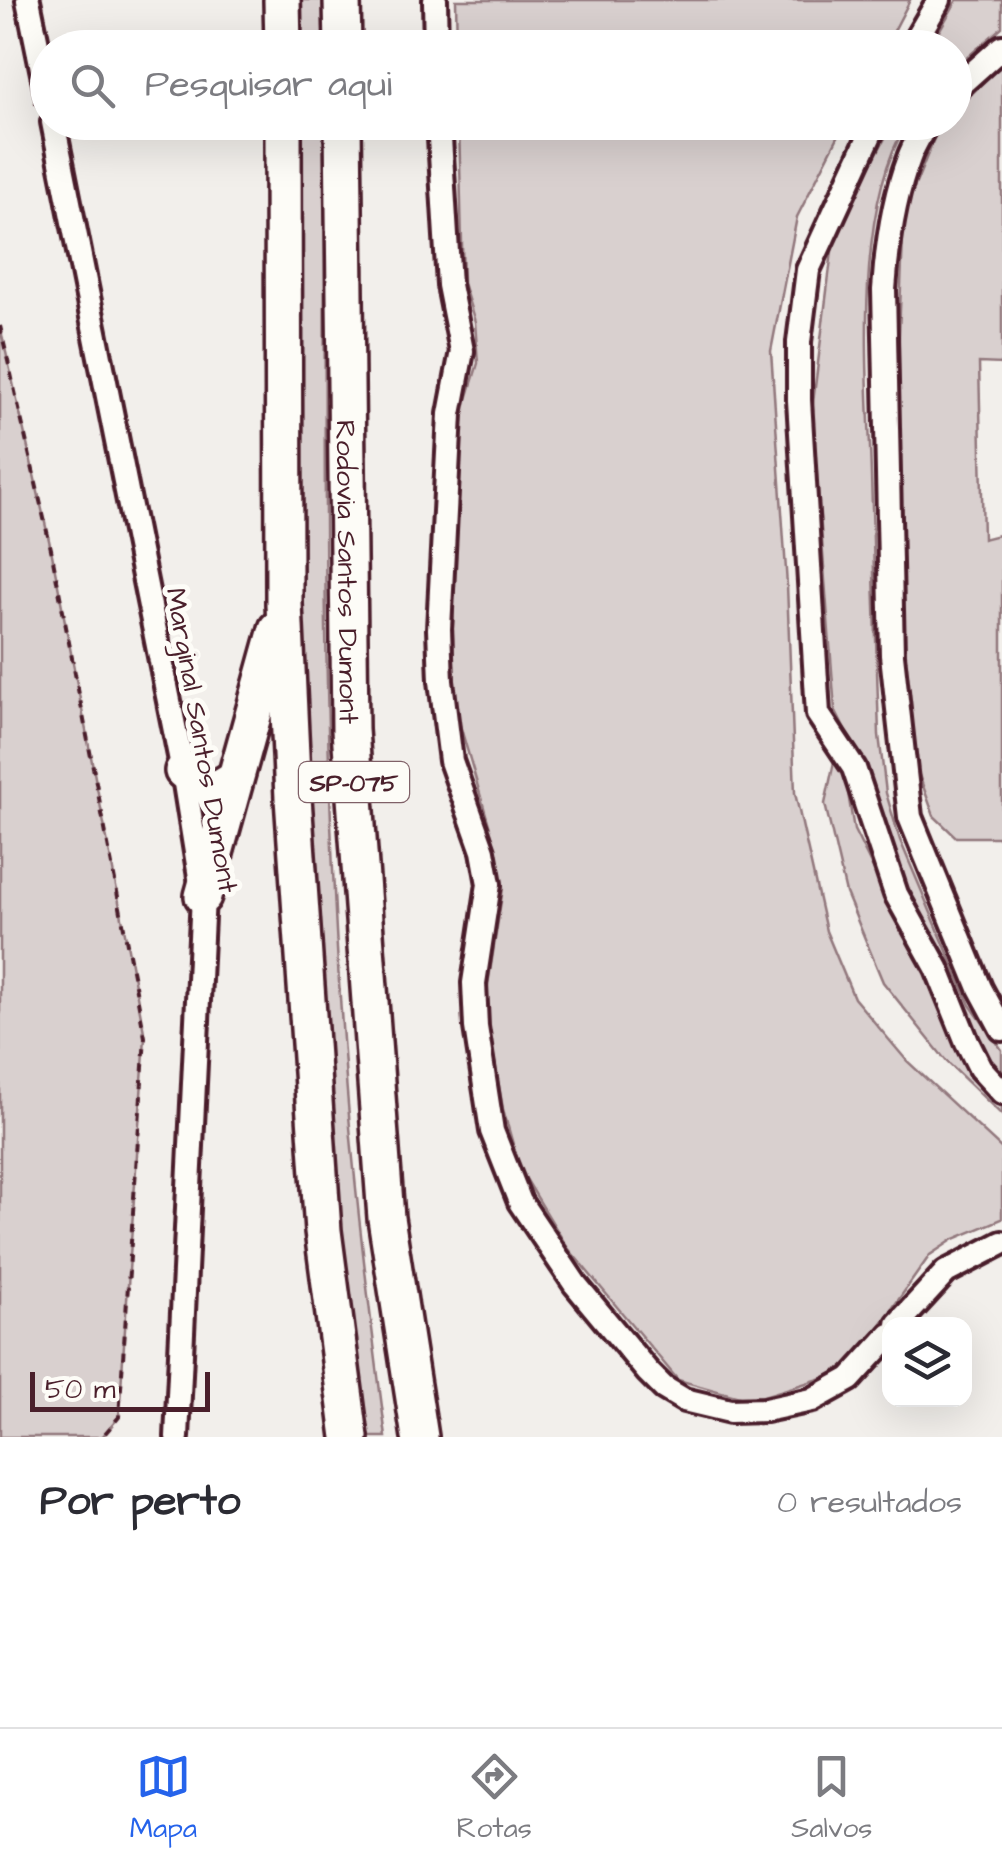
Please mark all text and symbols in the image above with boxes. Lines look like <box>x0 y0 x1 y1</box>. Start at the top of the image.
search box <box>30 30 972 140</box>
icon: search <box>65 58 120 113</box>
text: Pesquisar aqui <box>145 59 392 111</box>
street label: Rodovia Santos Dumont <box>325 420 368 725</box>
street label: Marginal Santos Dumont <box>154 585 248 897</box>
road number: SP-075 <box>299 762 409 802</box>
map controls <box>882 1317 972 1407</box>
button: layers <box>882 1317 972 1407</box>
scale bar <box>30 1367 210 1412</box>
text: 50 m <box>45 1370 116 1409</box>
text: Por perto <box>40 1473 240 1531</box>
text: 0 resultados <box>777 1480 962 1525</box>
tab: Mapa <box>130 1749 197 1848</box>
tab: Rotas <box>456 1749 532 1848</box>
tab: Salvos <box>791 1749 872 1848</box>

